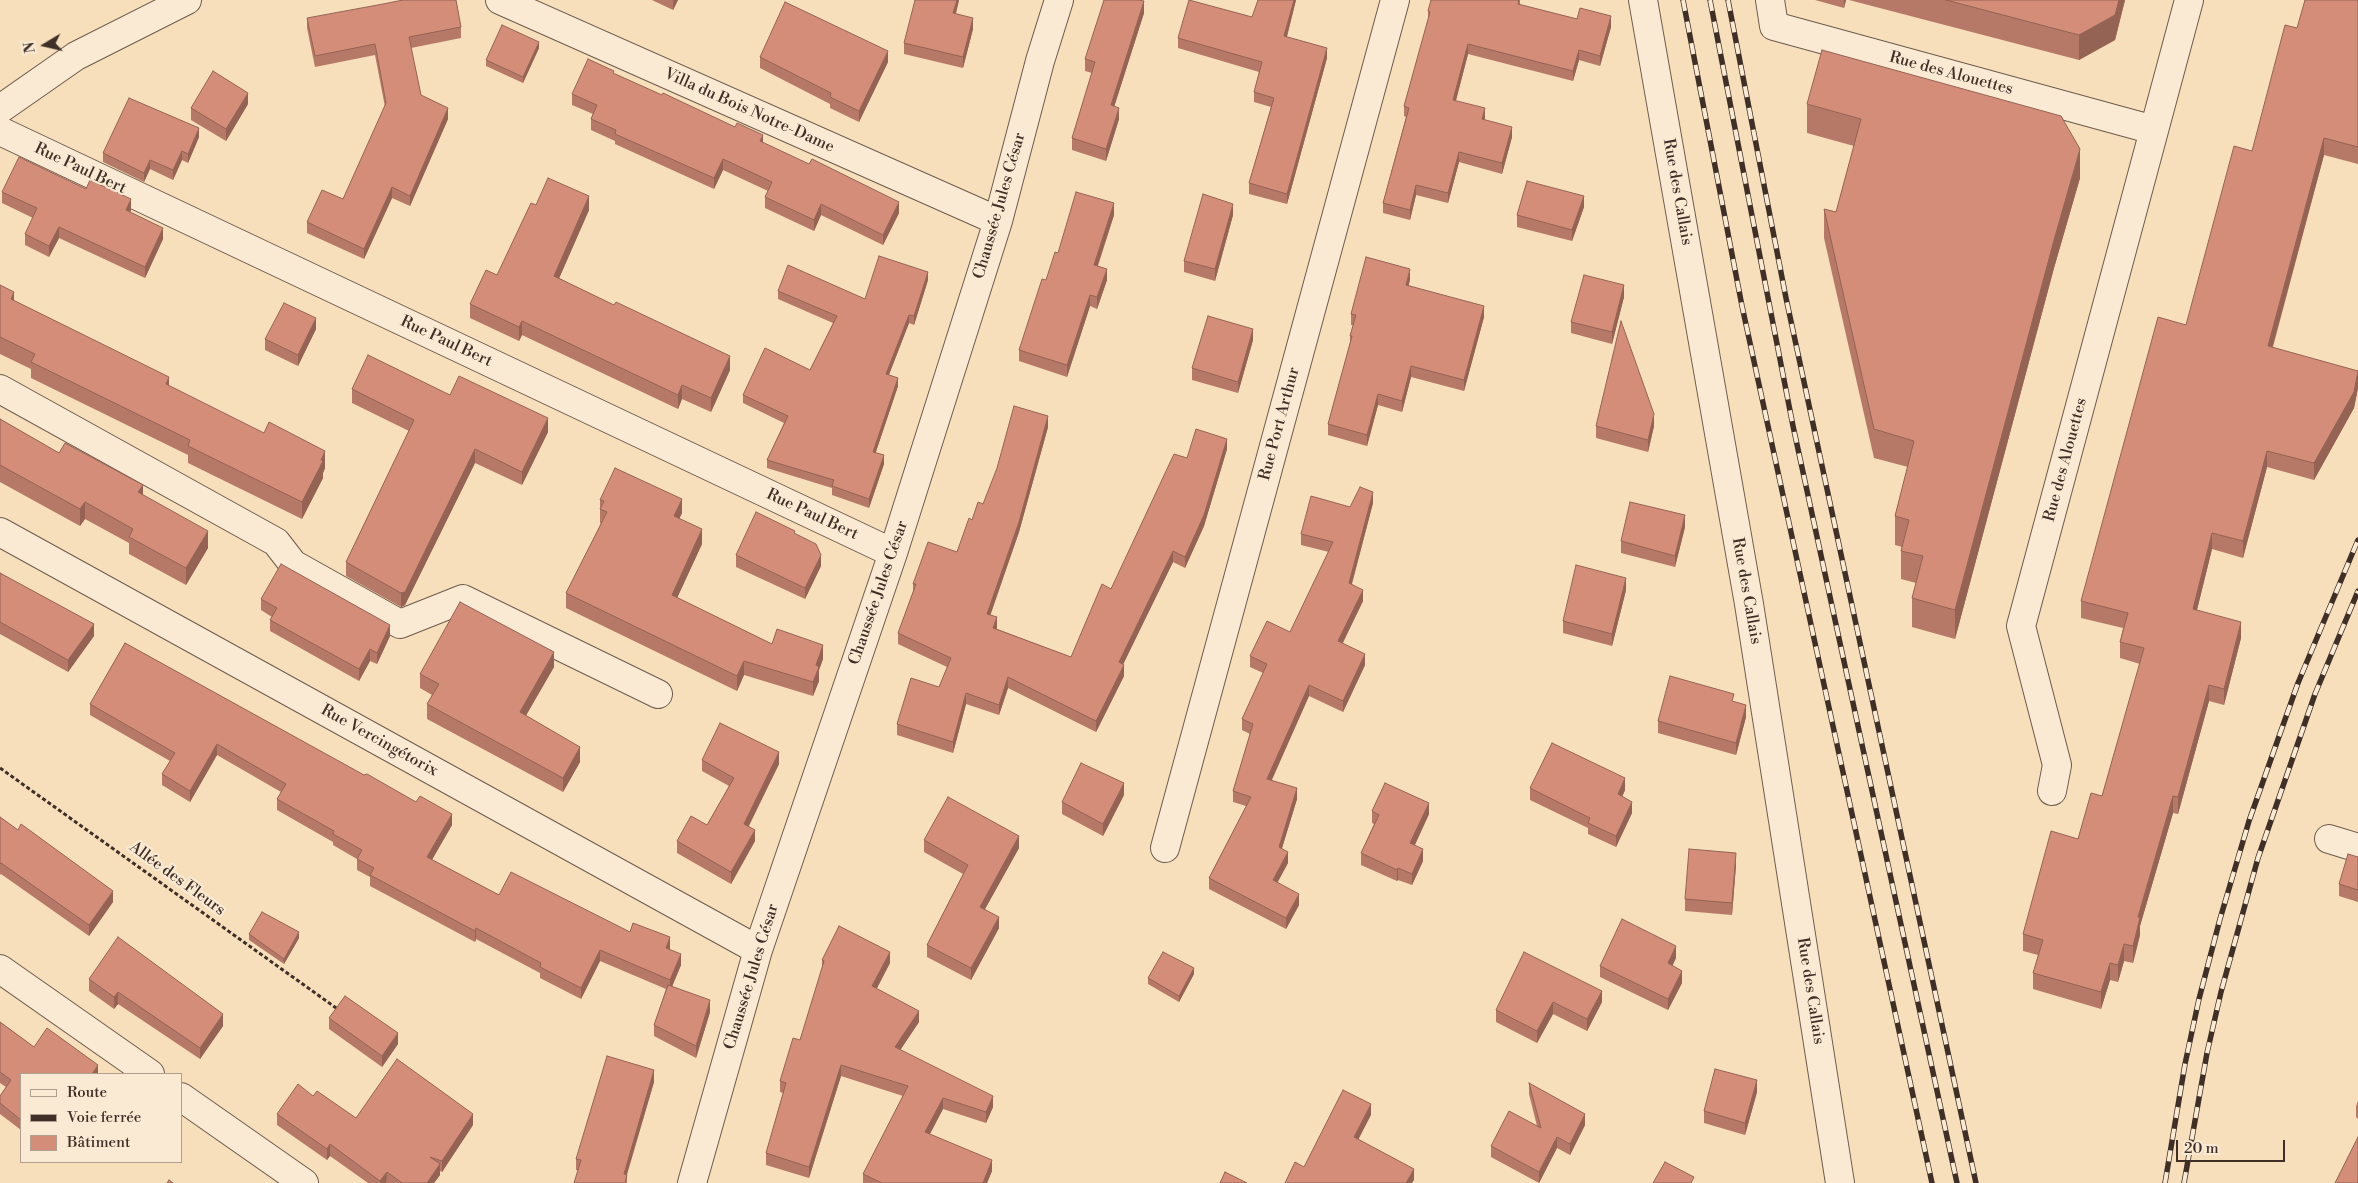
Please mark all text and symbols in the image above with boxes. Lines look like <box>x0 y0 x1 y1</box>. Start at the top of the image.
north arrow <box>20 20 70 70</box>
text: N <box>20 40 40 54</box>
street label: Rue des Alouettes <box>1887 48 2015 100</box>
street label: Villa du Bois Notre-Dame <box>661 65 837 157</box>
street label: Chaussée Jules César <box>970 131 1030 281</box>
street label: Rue des Callais <box>1658 137 1696 247</box>
street label: Rue Paul Bert <box>31 139 129 199</box>
street label: Rue Paul Bert <box>397 312 495 372</box>
street label: Rue Port Arthur <box>1256 365 1304 483</box>
street label: Rue des Alouettes <box>2040 396 2092 524</box>
street label: Rue Paul Bert <box>763 485 861 545</box>
street label: Chaussée Jules César <box>845 518 913 668</box>
street label: Rue des Callais <box>1727 536 1765 646</box>
street label: Rue Vercingétorix <box>317 701 441 781</box>
street label: Allée des Fleurs <box>125 838 229 920</box>
street label: Chaussée Jules César <box>721 902 783 1052</box>
street label: Rue des Callais <box>1792 936 1828 1046</box>
legend <box>20 1073 182 1163</box>
text: Route <box>67 1083 107 1102</box>
text: Voie ferrée <box>67 1108 141 1127</box>
scale bar <box>2178 1130 2287 1162</box>
text: Bâtiment <box>67 1133 130 1152</box>
text: 20 m <box>2184 1139 2219 1158</box>

